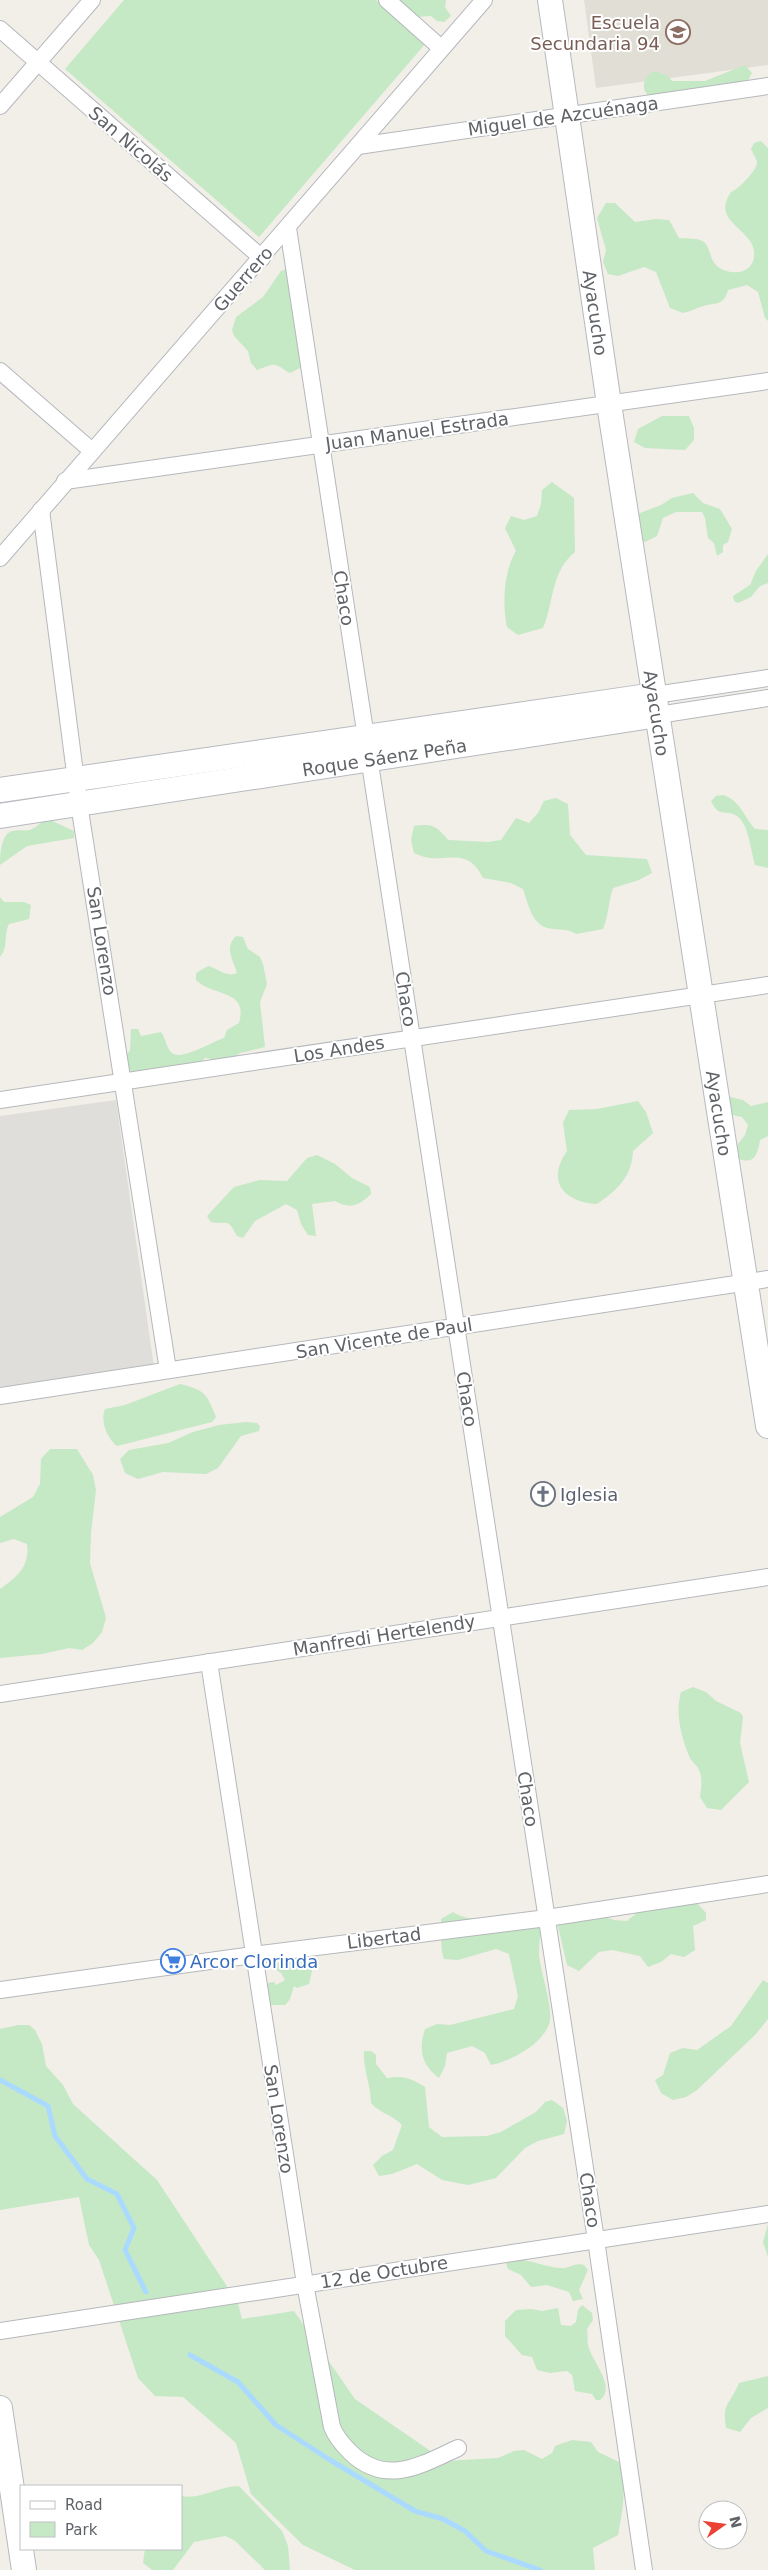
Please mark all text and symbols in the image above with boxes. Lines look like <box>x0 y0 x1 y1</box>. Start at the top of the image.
place label: Escuela Secundaria 94 <box>530 12 660 54</box>
school or university icon: Escuela Secundaria 94 <box>665 19 691 45</box>
street label: Miguel de Azcuénaga <box>466 92 660 140</box>
street label: San Nicolás <box>85 102 177 186</box>
street label: Guerrero <box>209 242 277 316</box>
street label: Ayacucho <box>579 268 612 357</box>
street label: Juan Manuel Estrada <box>323 408 510 454</box>
street label: Chaco <box>329 569 359 627</box>
street label: Ayacucho <box>640 669 674 757</box>
street label: Roque Sáenz Peña <box>301 734 468 780</box>
street label: San Lorenzo <box>83 885 121 997</box>
street label: Chaco <box>391 970 421 1028</box>
street label: Los Andes <box>292 1031 386 1067</box>
street label: Ayacucho <box>702 1069 736 1158</box>
street label: San Vicente de Paul <box>294 1314 474 1362</box>
street label: Chaco <box>452 1370 482 1428</box>
church icon: Iglesia <box>530 1481 556 1507</box>
place label: Iglesia <box>560 1484 618 1505</box>
street label: Manfredi Hertelendy <box>291 1610 477 1660</box>
street label: Chaco <box>513 1770 543 1828</box>
street label: Libertad <box>346 1923 422 1953</box>
supermarket icon: Arcor Clorinda <box>160 1948 186 1974</box>
place label: Arcor Clorinda <box>190 1951 318 1972</box>
street label: San Lorenzo <box>260 2063 298 2175</box>
street label: Chaco <box>575 2171 605 2229</box>
street label: 12 de Octubre <box>319 2252 449 2292</box>
legend <box>20 2485 182 2550</box>
text: Road <box>65 2496 103 2514</box>
north arrow <box>698 2500 748 2550</box>
text: N <box>726 2514 745 2529</box>
text: Park <box>65 2521 98 2539</box>

